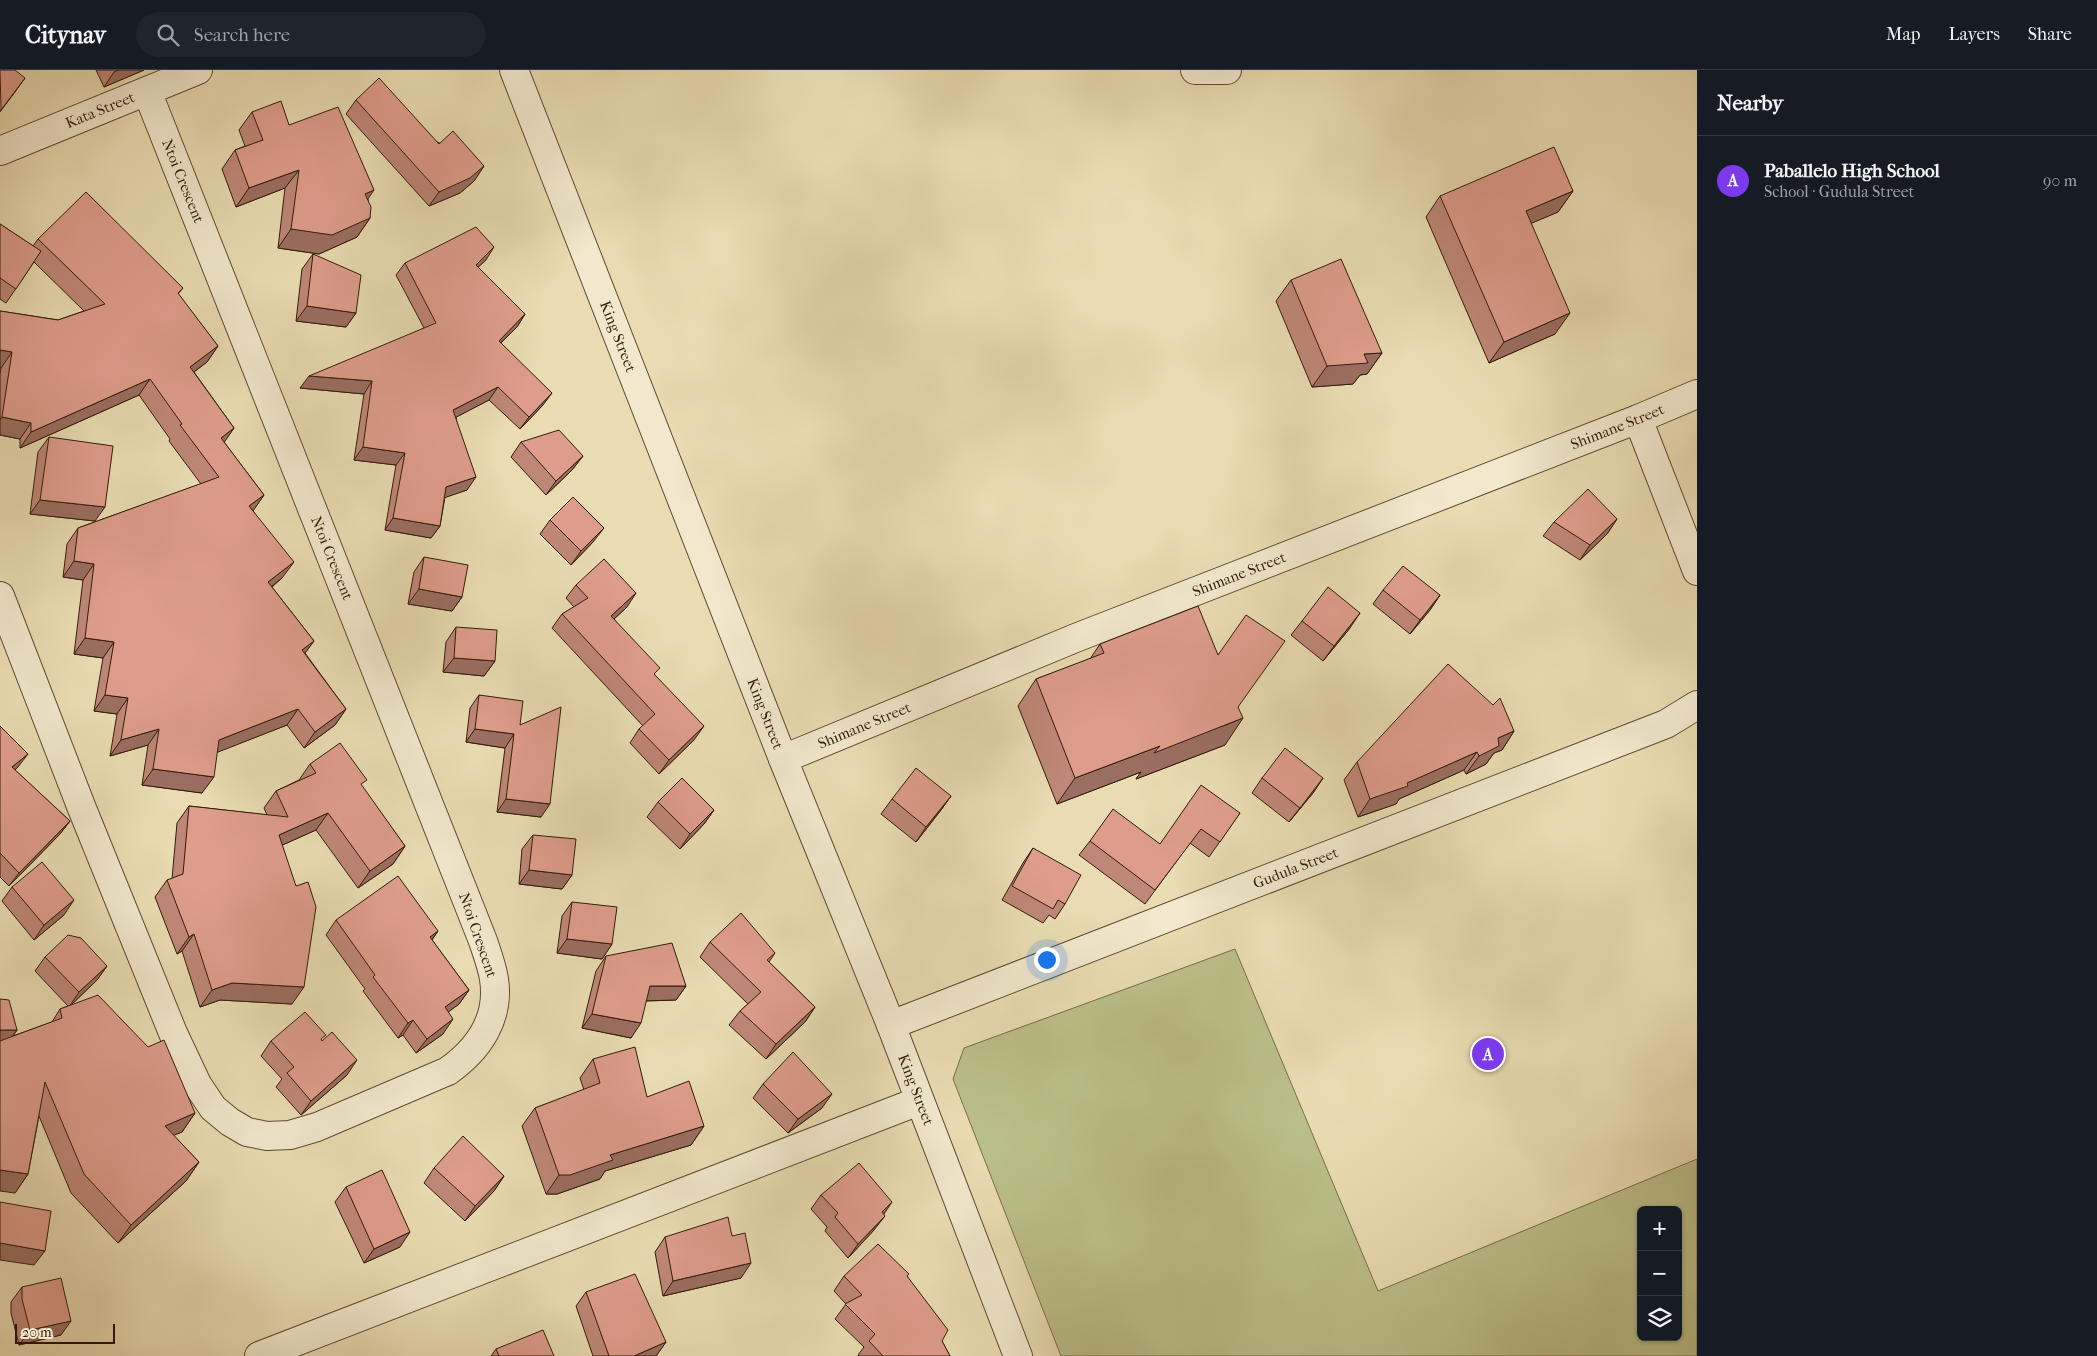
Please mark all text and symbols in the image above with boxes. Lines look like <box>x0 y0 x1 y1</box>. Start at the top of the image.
search box <box>136 12 486 57</box>
text: Citynav <box>25 21 106 49</box>
icon: search <box>154 21 182 49</box>
text: Search here <box>194 24 290 46</box>
text: Map <box>1886 24 1920 45</box>
text: Layers <box>1948 24 2000 45</box>
text: Share <box>2028 24 2072 45</box>
street label: Kata Street <box>63 88 138 132</box>
text: Nearby <box>1717 91 1783 115</box>
street label: Ntoi Crescent <box>158 136 208 226</box>
text: Paballelo High School <box>1764 160 1940 182</box>
text: A <box>1728 171 1738 190</box>
text: 90 m <box>2043 171 2077 190</box>
text: School · Gudula Street <box>1764 182 1914 201</box>
street label: King Street <box>596 298 640 375</box>
street label: Shimane Street <box>1568 400 1667 453</box>
street label: Ntoi Crescent <box>307 513 357 603</box>
street label: Shimane Street <box>1190 548 1289 601</box>
street label: King Street <box>743 676 788 752</box>
street label: Shimane Street <box>815 698 914 753</box>
street label: Gudula Street <box>1251 843 1341 892</box>
street label: Ntoi Crescent <box>455 890 501 981</box>
your location <box>1034 947 1060 973</box>
pin: A <box>1472 1035 1504 1073</box>
street label: King Street <box>894 1051 938 1128</box>
map controls <box>1637 1206 1682 1341</box>
button: + <box>1637 1206 1682 1251</box>
button: − <box>1637 1251 1682 1296</box>
button: layers <box>1637 1296 1682 1341</box>
scale bar <box>15 1321 115 1344</box>
text: 20 m <box>22 1324 52 1341</box>

